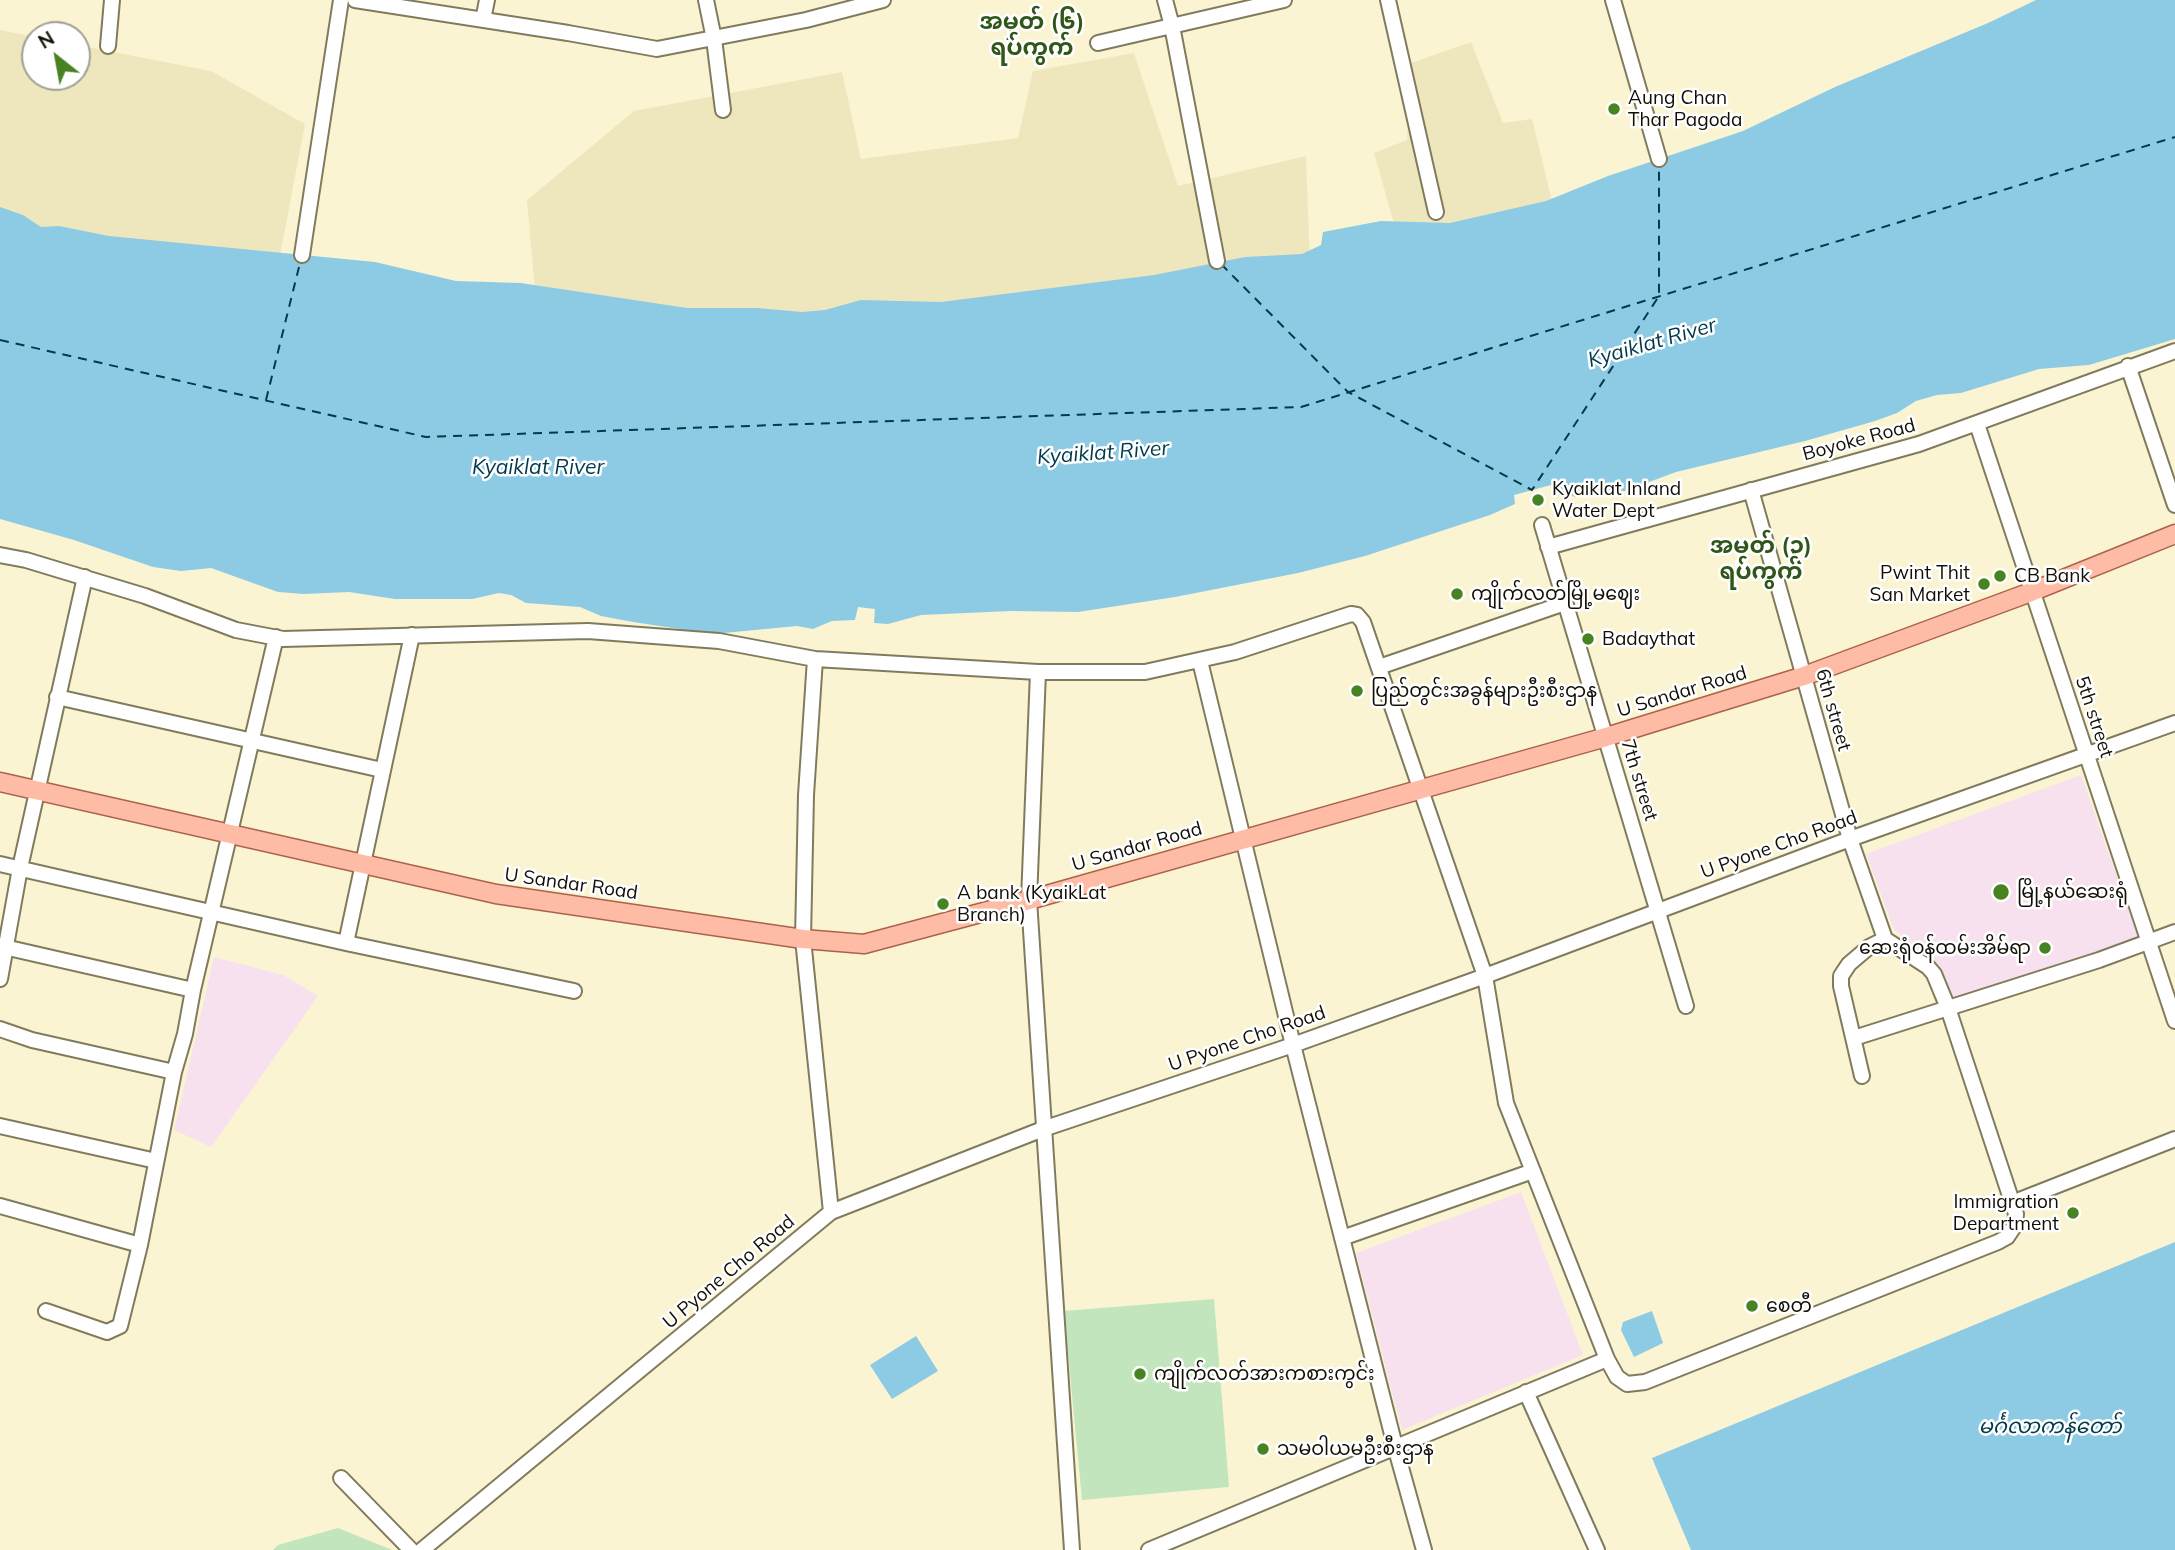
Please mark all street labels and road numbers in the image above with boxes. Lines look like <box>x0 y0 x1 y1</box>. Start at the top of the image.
street label: Boyoke Road <box>1800 414 1918 466</box>
street label: U Sandar Road <box>1614 661 1750 723</box>
street label: 6th street <box>1810 666 1856 754</box>
street label: 5th street <box>2070 673 2118 761</box>
street label: 7th street <box>1616 736 1662 824</box>
street label: U Pyone Cho Road <box>1698 806 1860 884</box>
street label: U Sandar Road <box>1069 818 1205 876</box>
street label: U Sandar Road <box>503 863 639 905</box>
street label: U Pyone Cho Road <box>1165 1001 1329 1077</box>
street label: U Pyone Cho Road <box>658 1210 800 1334</box>

